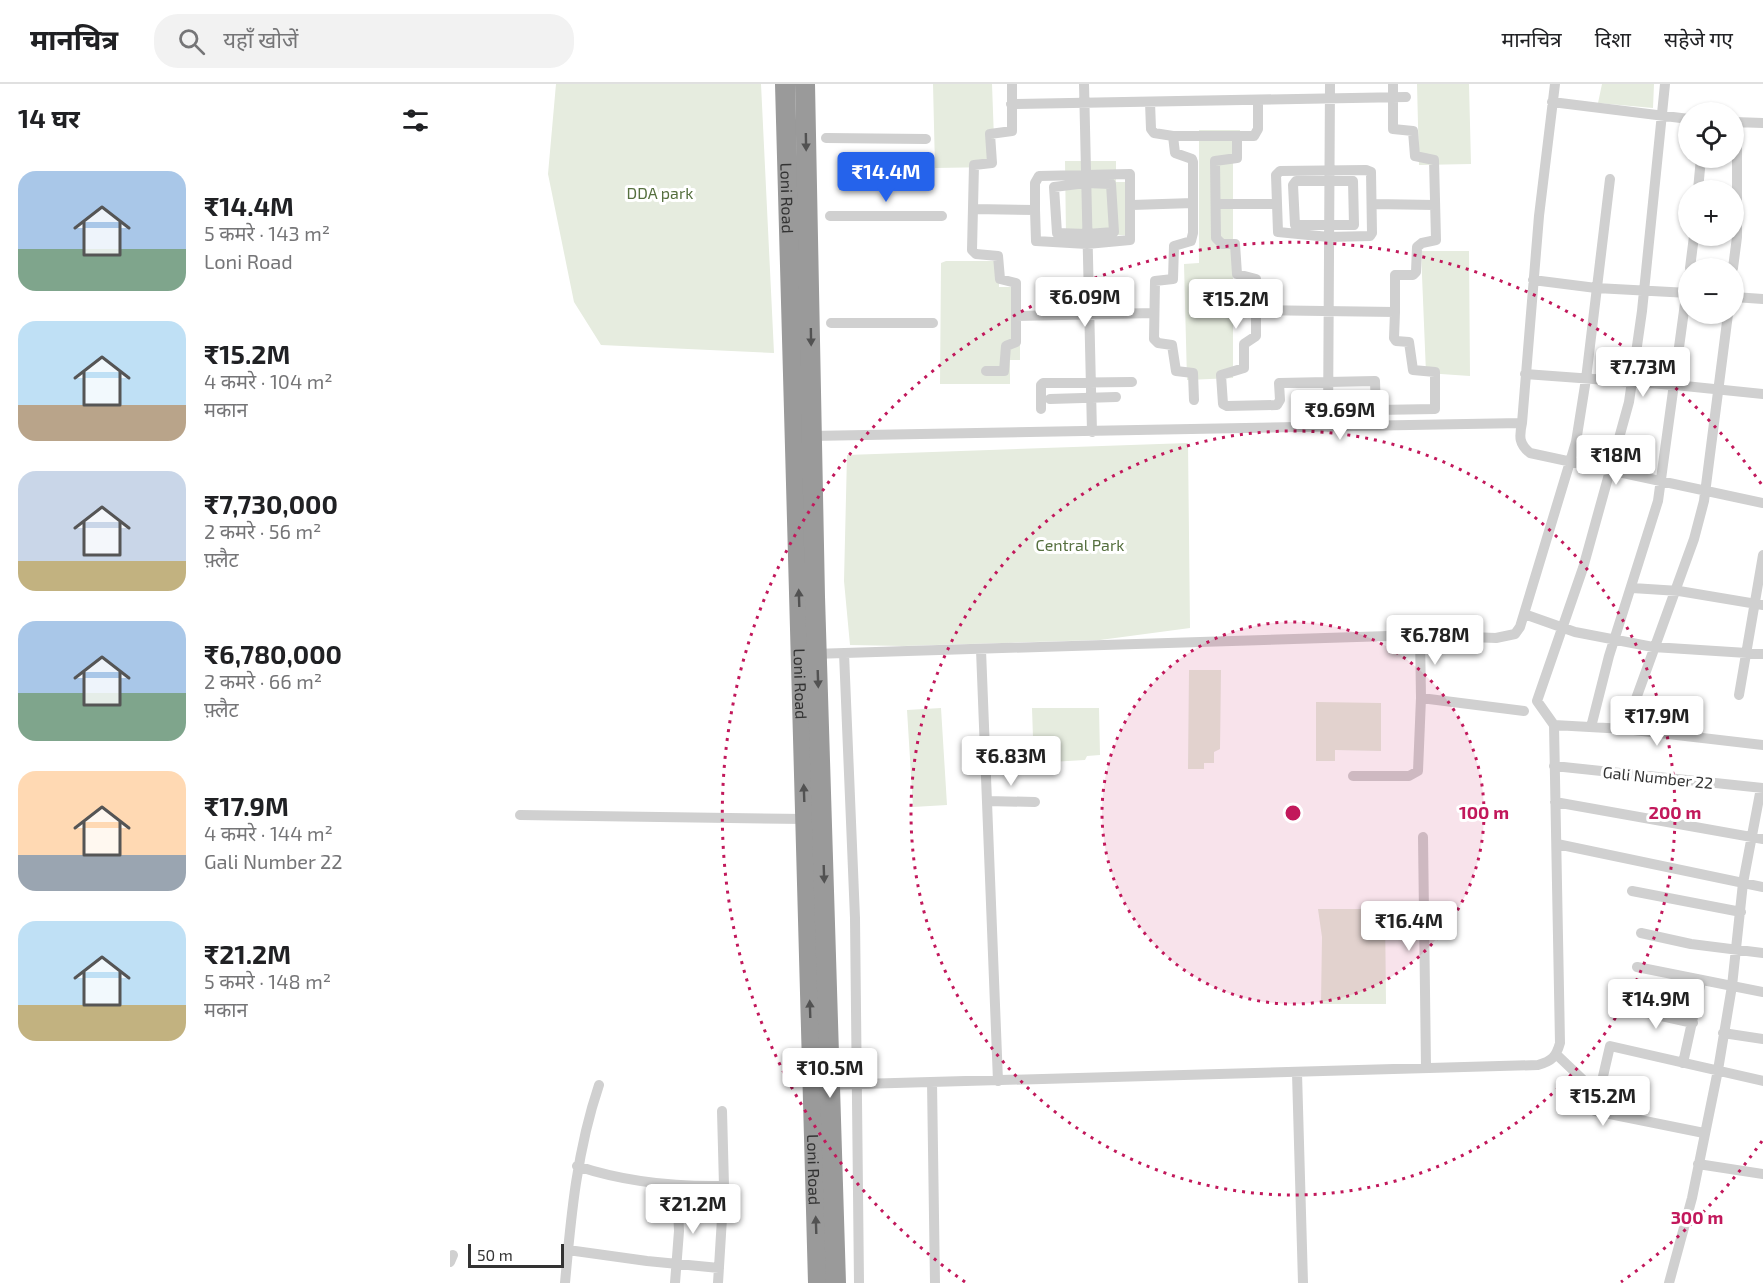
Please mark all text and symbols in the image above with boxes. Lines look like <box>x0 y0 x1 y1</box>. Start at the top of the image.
search box <box>154 14 574 68</box>
text: मानचित्र <box>30 22 118 56</box>
icon: search <box>175 25 208 58</box>
text: यहाँ खोजें <box>223 26 298 52</box>
text: मानचित्र <box>1502 26 1562 51</box>
text: दिशा <box>1595 26 1631 51</box>
text: सहेजे गए <box>1664 26 1733 51</box>
text: 14 घर <box>18 102 80 133</box>
map controls <box>1678 102 1744 324</box>
button: locate <box>1678 102 1744 168</box>
icon: filters <box>399 104 432 137</box>
one-way arrow <box>801 133 811 152</box>
pin: ₹14.4M <box>837 152 935 203</box>
text: ₹14.4M <box>851 159 921 183</box>
street label: Loni Road <box>778 162 799 234</box>
button: + <box>1678 180 1744 246</box>
park label: DDA park <box>627 183 693 202</box>
text: ₹14.4M <box>204 190 294 221</box>
icon: home <box>66 195 138 267</box>
text: 5 कमरे · 143 m² <box>204 221 330 245</box>
text: Loni Road <box>204 249 293 273</box>
button: − <box>1678 258 1744 324</box>
pin: ₹6.09M <box>1036 277 1134 328</box>
pin: ₹15.2M <box>1187 279 1285 330</box>
text: ₹6.09M <box>1049 284 1121 308</box>
text: ₹15.2M <box>1203 286 1269 310</box>
one-way arrow <box>806 328 816 347</box>
text: ₹15.2M <box>204 338 290 369</box>
icon: home <box>66 345 138 417</box>
pin: ₹7.73M <box>1594 347 1692 398</box>
text: ₹7.73M <box>1610 354 1676 378</box>
text: 4 कमरे · 104 m² <box>204 369 332 393</box>
pin: ₹9.69M <box>1291 390 1389 441</box>
text: मकान <box>204 397 248 421</box>
text: ₹9.69M <box>1305 397 1375 421</box>
pin: ₹18M <box>1580 435 1652 486</box>
text: ₹18M <box>1590 442 1642 466</box>
text: ₹7,730,000 <box>204 488 338 519</box>
icon: home <box>66 495 138 567</box>
text: 2 कमरे · 56 m² <box>204 519 321 543</box>
park label: Central Park <box>1036 535 1124 554</box>
text: फ़्लैट <box>204 547 239 571</box>
one-way arrow <box>794 588 803 607</box>
pin: ₹6.78M <box>1386 615 1484 666</box>
text: ₹6.78M <box>1400 622 1470 646</box>
text: ₹6,780,000 <box>204 638 342 669</box>
icon: home <box>66 645 138 717</box>
street label: Loni Road <box>791 648 812 720</box>
text: 2 कमरे · 66 m² <box>204 669 322 693</box>
one-way arrow <box>813 670 823 689</box>
pin: ₹17.9M <box>1608 696 1706 747</box>
text: फ़्लैट <box>204 697 239 721</box>
text: ₹17.9M <box>1624 703 1690 727</box>
pin: ₹6.83M <box>962 736 1060 787</box>
text: ₹6.83M <box>976 743 1046 767</box>
street label: Gali Number 22 <box>1602 762 1714 792</box>
one-way arrow <box>799 783 809 802</box>
text: ₹17.9M <box>204 790 289 821</box>
icon: home <box>66 795 138 867</box>
text: 100 m <box>1459 801 1509 823</box>
text: 200 m <box>1649 801 1701 823</box>
centre of rings <box>1283 803 1303 823</box>
text: 4 कमरे · 144 m² <box>204 821 333 845</box>
text: Gali Number 22 <box>204 849 343 873</box>
one-way arrow <box>819 865 829 884</box>
pin: ₹16.4M <box>1360 901 1458 952</box>
text: ₹16.4M <box>1375 908 1443 932</box>
text: ₹21.2M <box>204 938 291 969</box>
icon: home <box>66 945 138 1017</box>
text: 5 कमरे · 148 m² <box>204 969 331 993</box>
pin: ₹14.9M <box>1607 979 1705 1030</box>
text: ₹14.9M <box>1622 986 1690 1010</box>
text: मकान <box>204 997 248 1021</box>
one-way arrow <box>806 999 815 1018</box>
pin: ₹10.5M <box>781 1048 879 1099</box>
text: ₹10.5M <box>796 1055 864 1079</box>
pin: ₹15.2M <box>1554 1076 1652 1127</box>
text: ₹15.2M <box>1570 1083 1636 1107</box>
street label: Loni Road <box>804 1134 825 1205</box>
pin: ₹21.2M <box>644 1184 742 1235</box>
text: ₹21.2M <box>660 1191 726 1215</box>
text: 300 m <box>1671 1206 1723 1228</box>
one-way arrow <box>812 1215 821 1234</box>
scale bar <box>468 1241 564 1268</box>
text: 50 m <box>477 1245 513 1264</box>

